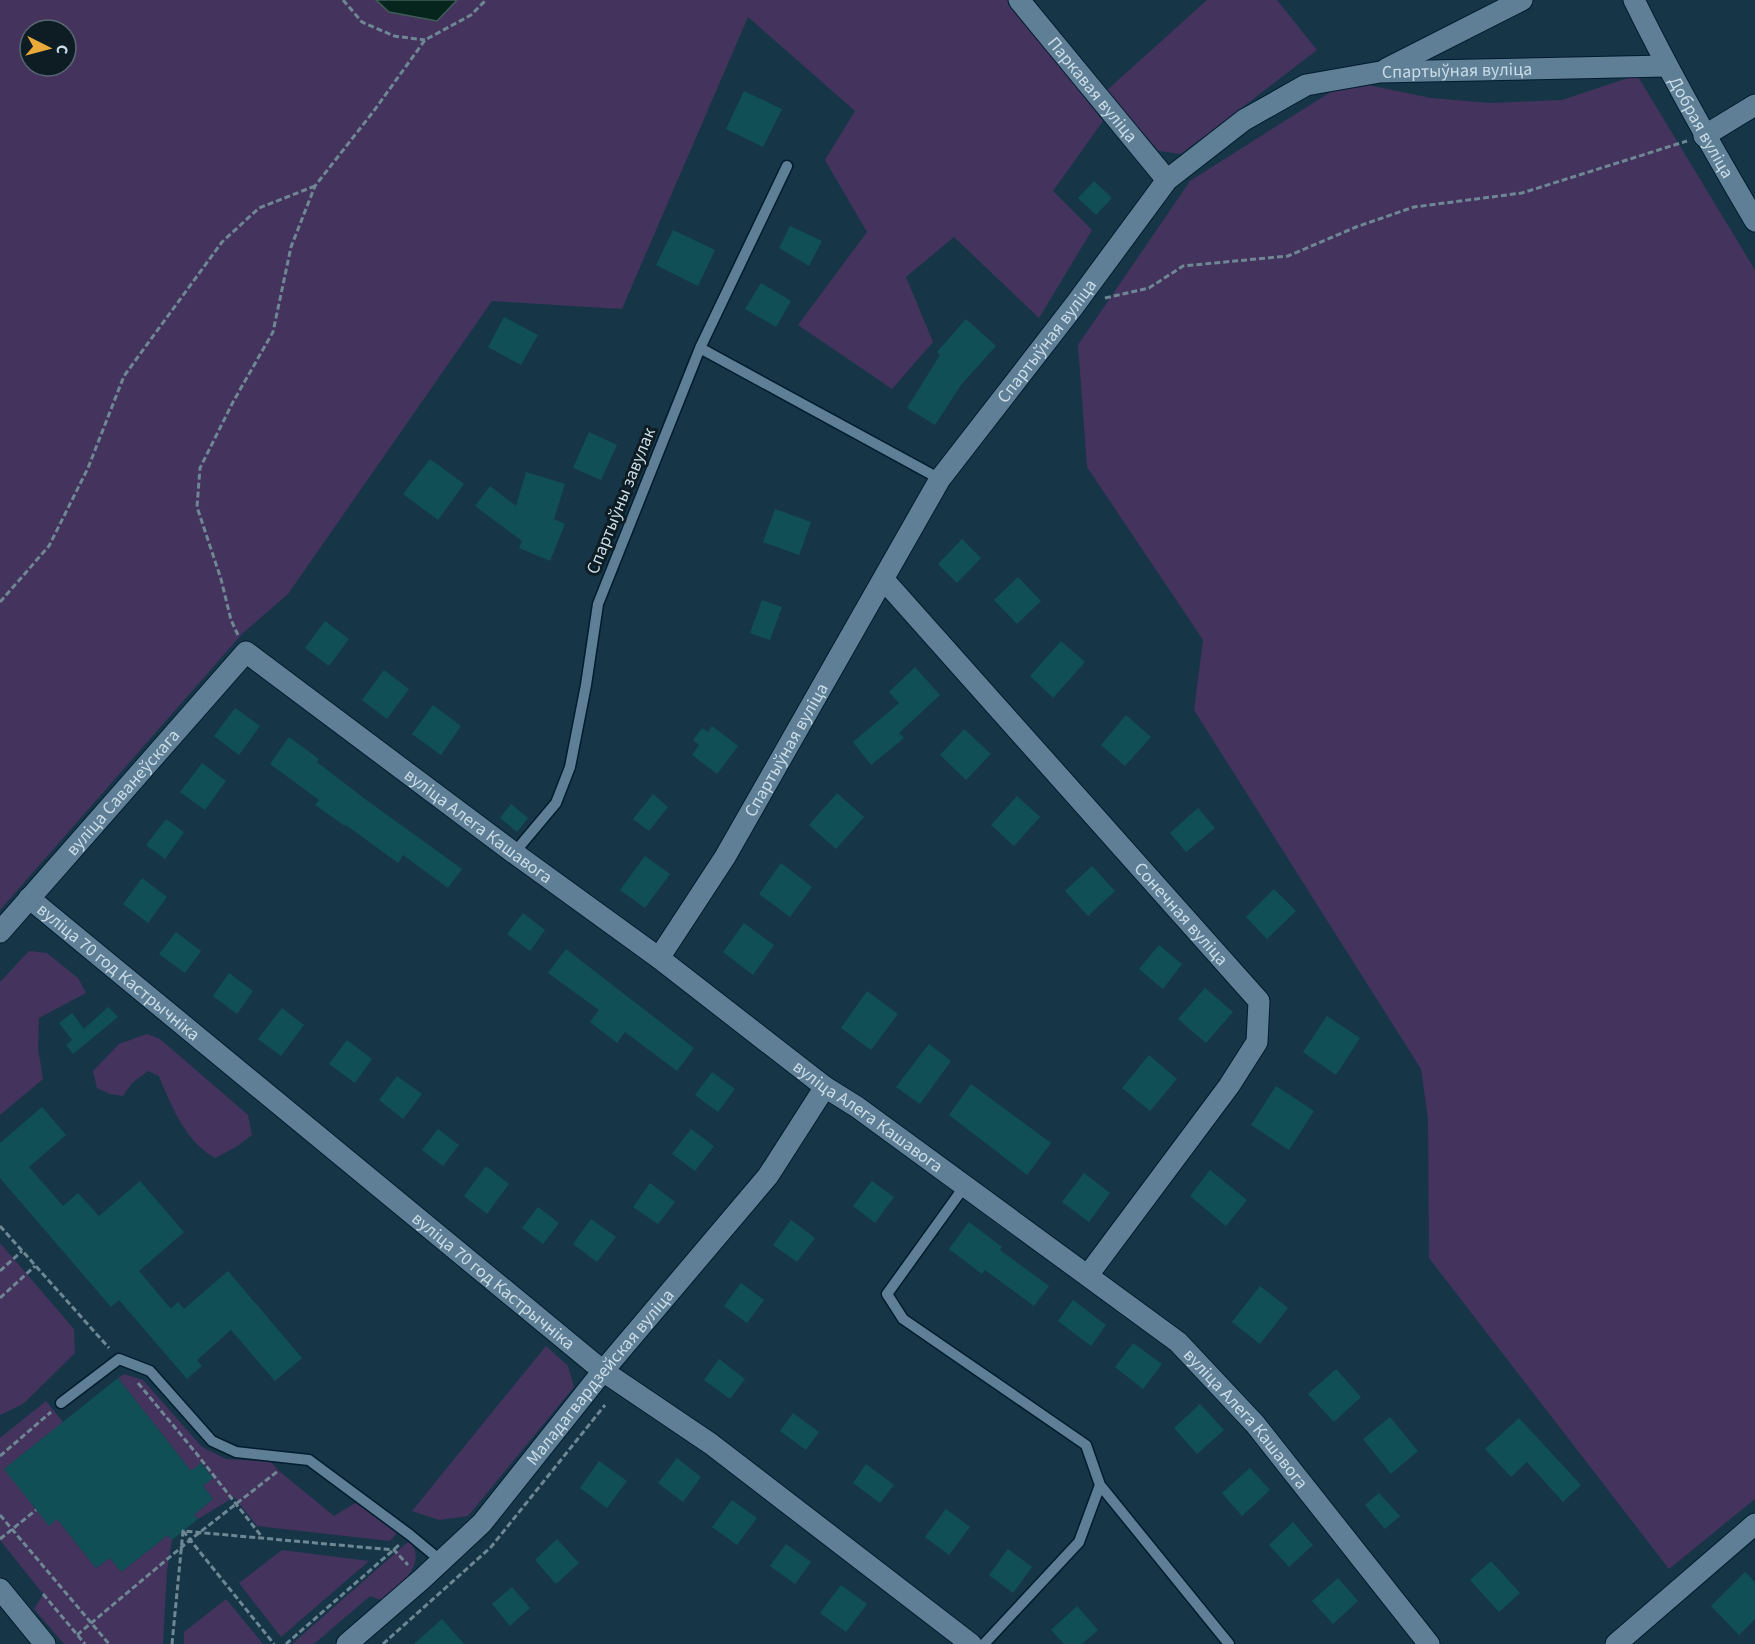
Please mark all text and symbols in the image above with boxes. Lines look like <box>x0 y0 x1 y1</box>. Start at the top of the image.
north arrow <box>18 18 78 78</box>
street label: Паркавая вуліца <box>1042 31 1144 148</box>
text: С <box>50 44 73 55</box>
street label: Спартыўная вуліца <box>1382 56 1533 84</box>
street label: Добрая вуліца <box>1663 72 1740 183</box>
street label: Спартыўная вуліца <box>991 274 1102 408</box>
street label: Спартыўны завулак <box>580 424 662 578</box>
street label: Спартыўная вуліца <box>738 678 834 821</box>
street label: вуліца Саванеўскага <box>60 723 185 861</box>
street label: вуліца Алега Кашавога <box>399 762 558 889</box>
street label: Сонечная вуліца <box>1128 857 1234 971</box>
street label: вуліца 70 год Кастрычніка <box>32 897 206 1047</box>
street label: вуліца Алега Кашавога <box>788 1054 948 1178</box>
street label: вуліца 70 год Кастрычніка <box>407 1206 581 1356</box>
street label: Маладагвардзейская вуліца <box>520 1283 680 1471</box>
street label: вуліца Алега Кашавога <box>1178 1343 1314 1494</box>

